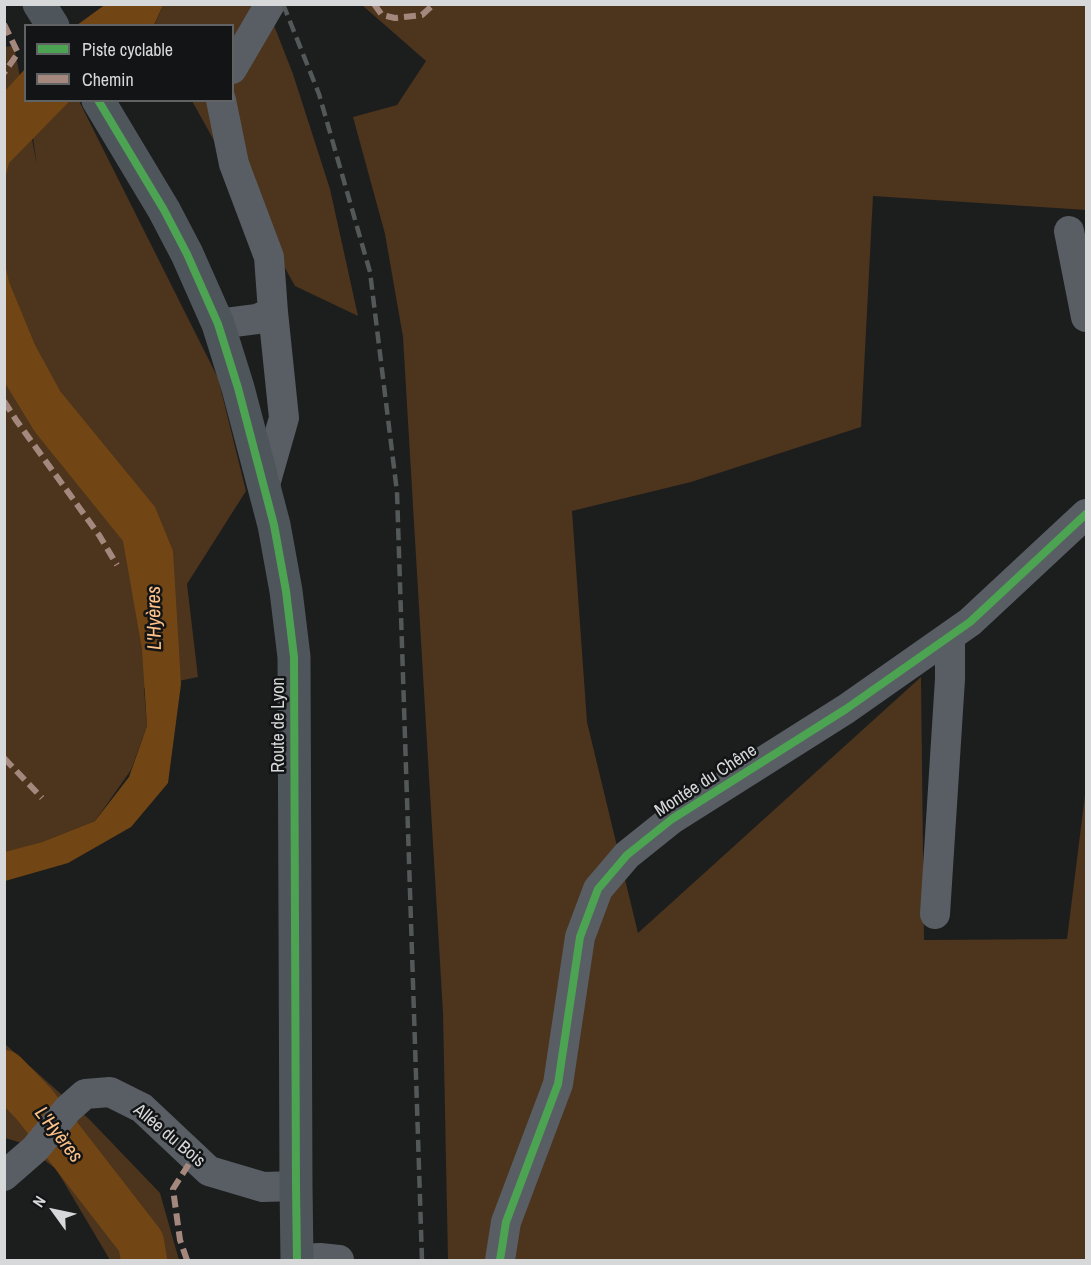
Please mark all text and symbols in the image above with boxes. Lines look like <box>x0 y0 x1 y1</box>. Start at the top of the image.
legend <box>24 24 234 102</box>
text: Piste cyclable <box>82 37 173 62</box>
text: Chemin <box>82 67 134 92</box>
water label: L'Hyères <box>142 586 168 650</box>
street label: Route de Lyon <box>268 677 290 773</box>
street label: Montée du Chêne <box>651 740 761 822</box>
street label: Allée du Bois <box>129 1100 209 1172</box>
water label: L'Hyères <box>29 1102 87 1168</box>
north arrow <box>24 1181 84 1241</box>
text: N <box>27 1191 51 1211</box>

